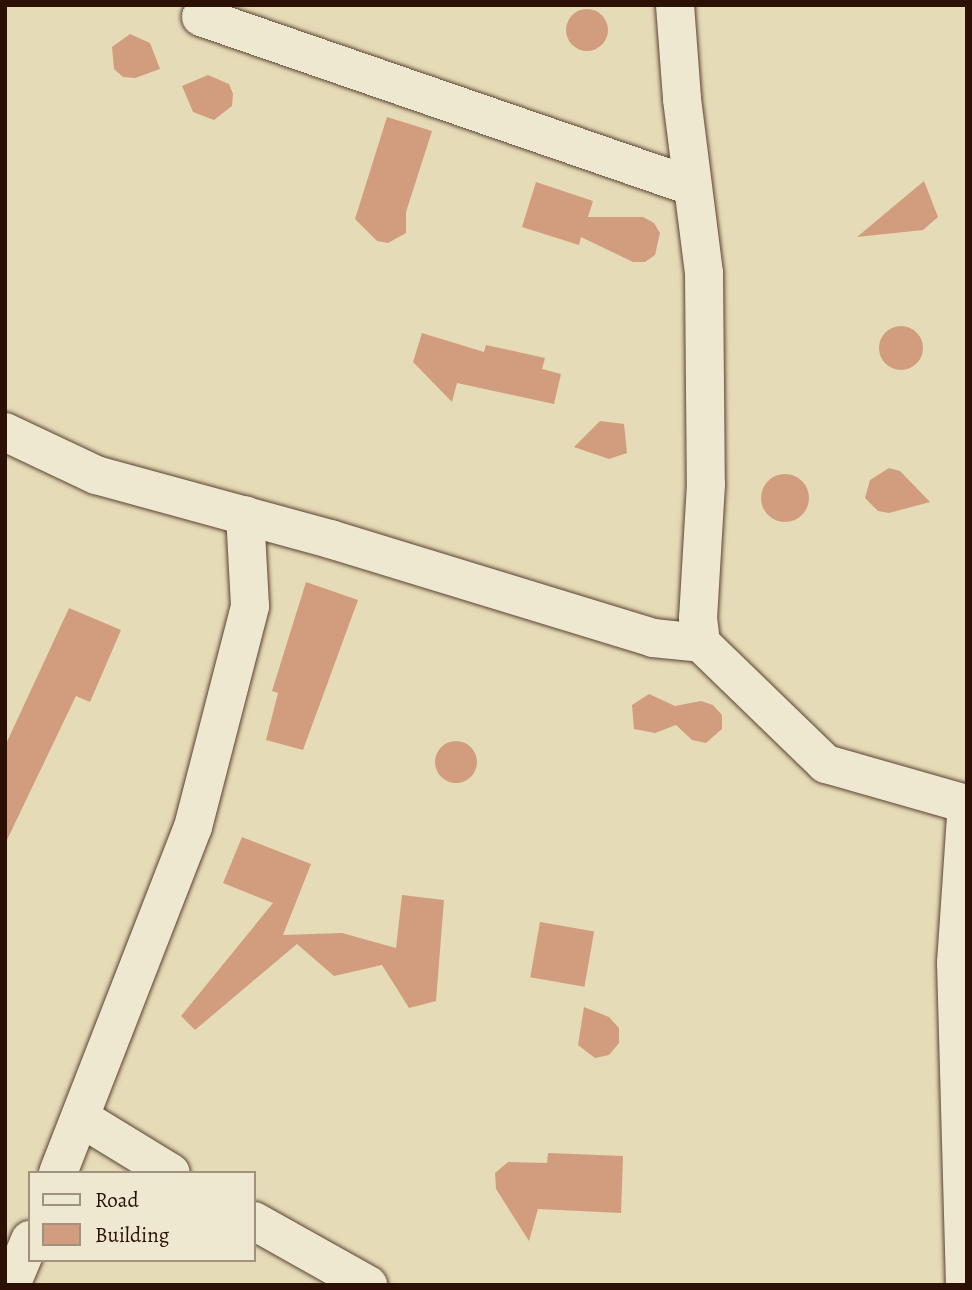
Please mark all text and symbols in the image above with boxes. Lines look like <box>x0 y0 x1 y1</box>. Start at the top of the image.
legend <box>28 1171 256 1262</box>
text: Road <box>95 1186 139 1214</box>
text: Building <box>95 1221 169 1249</box>

